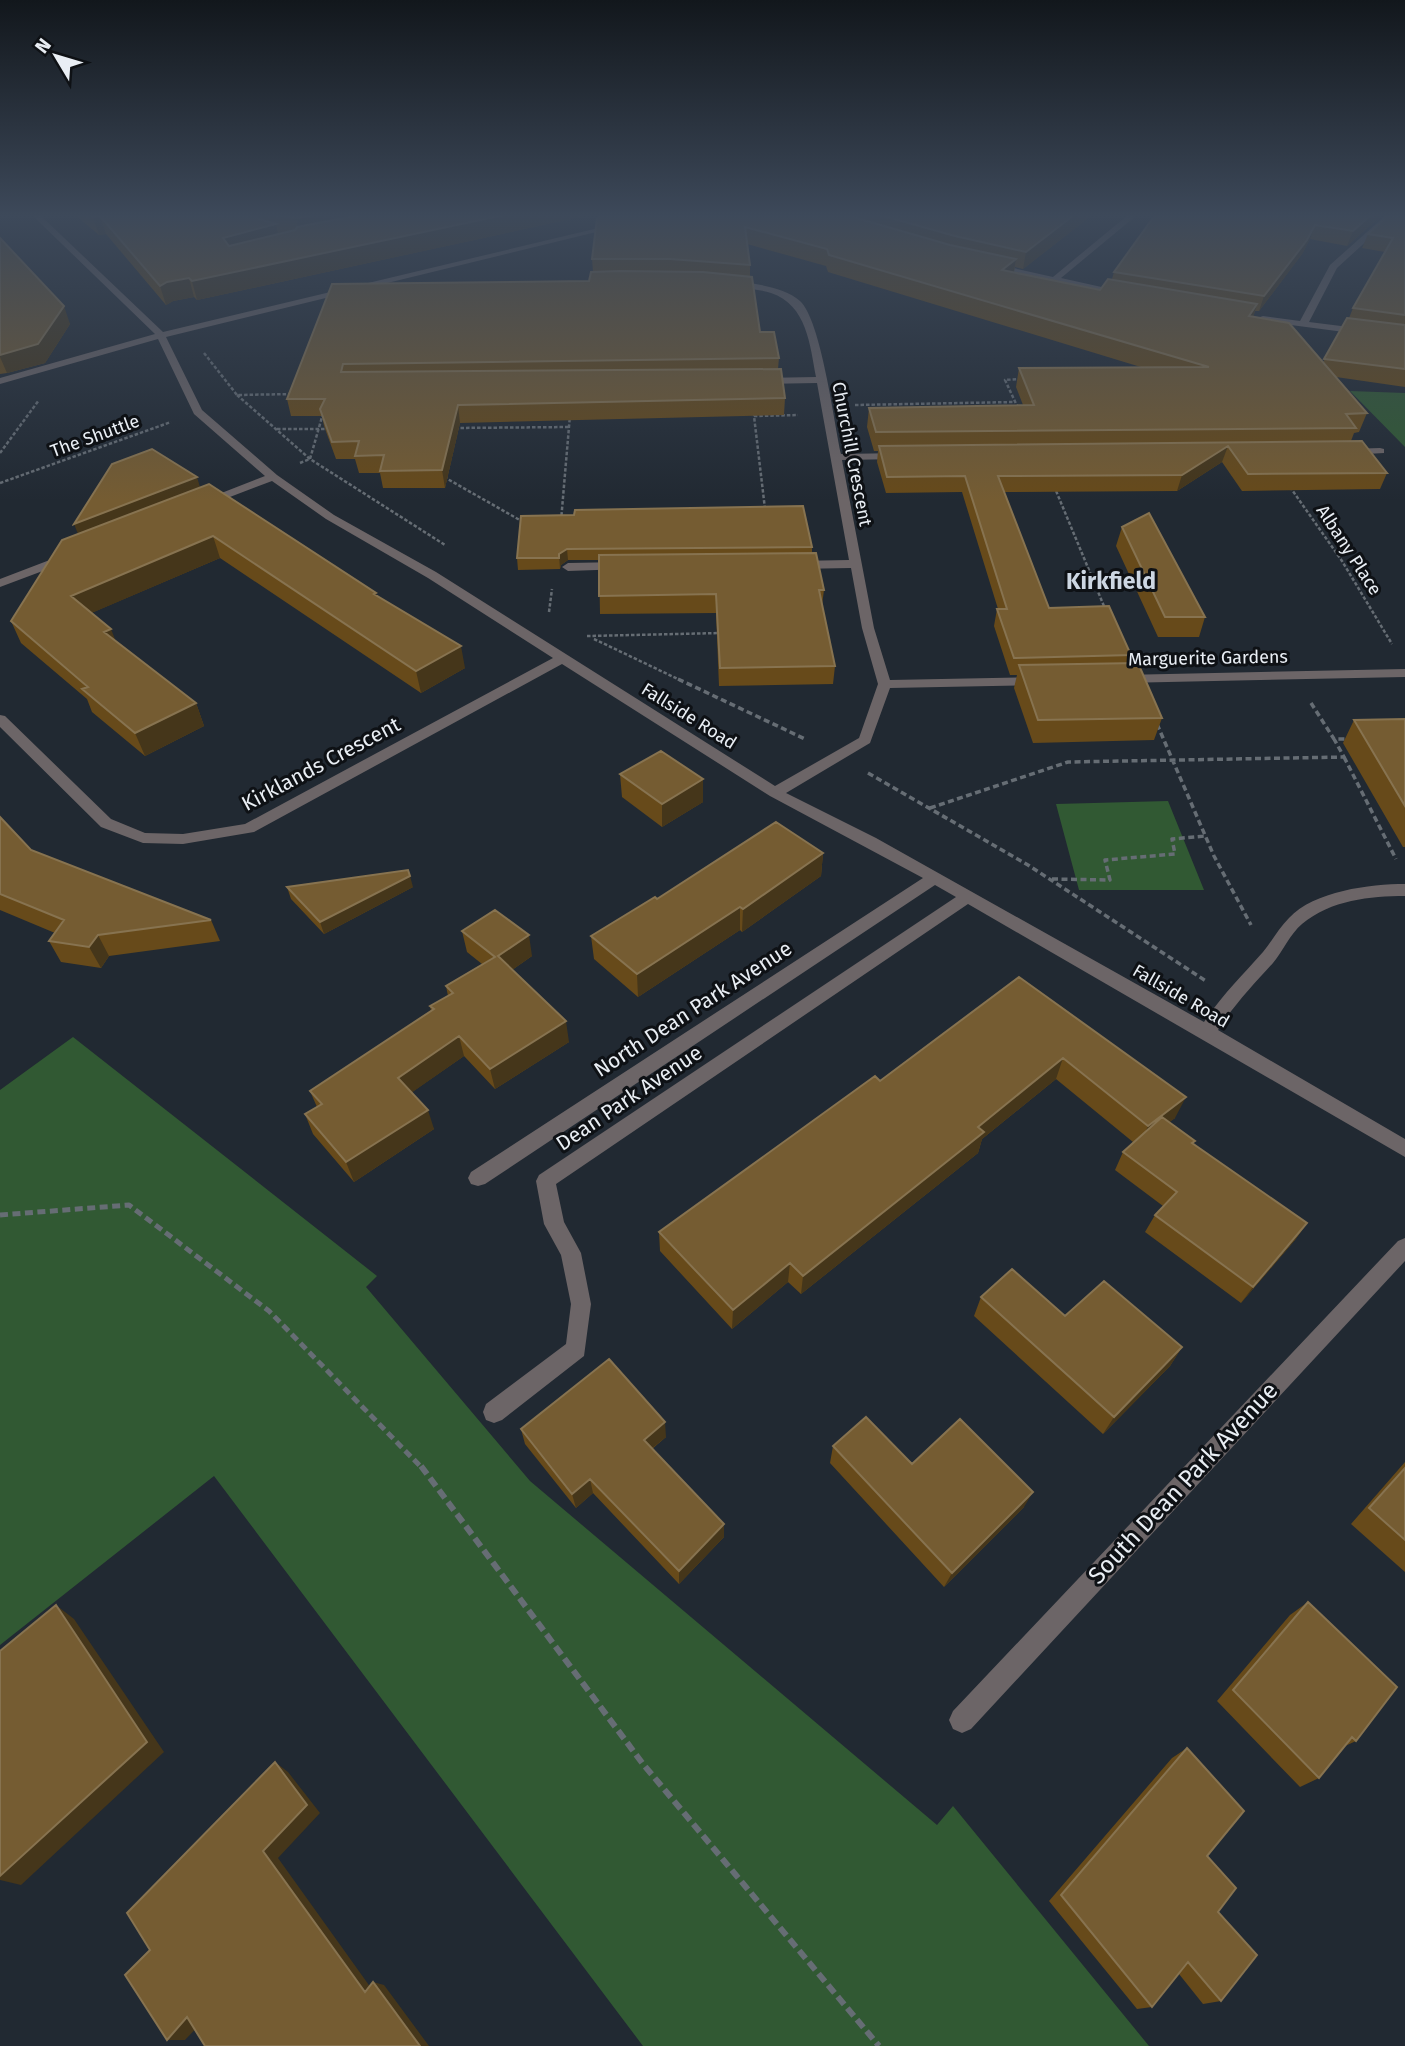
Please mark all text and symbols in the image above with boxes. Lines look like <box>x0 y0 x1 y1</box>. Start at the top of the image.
north arrow <box>21 21 91 91</box>
text: N <box>30 34 56 58</box>
street label: Churchill Crescent <box>827 380 877 528</box>
street label: The Shuttle <box>48 410 142 462</box>
street label: Albany Place <box>1312 501 1386 599</box>
district label: Kirkfield <box>1066 567 1156 595</box>
street label: Marguerite Gardens <box>1128 646 1288 670</box>
street label: Fallside Road <box>637 678 741 754</box>
street label: Kirklands Crescent <box>237 711 405 817</box>
street label: North Dean Park Avenue <box>589 935 797 1083</box>
street label: Fallside Road <box>1129 959 1233 1033</box>
street label: Dean Park Avenue <box>551 1040 707 1156</box>
street label: South Dean Park Avenue <box>1082 1376 1284 1590</box>

